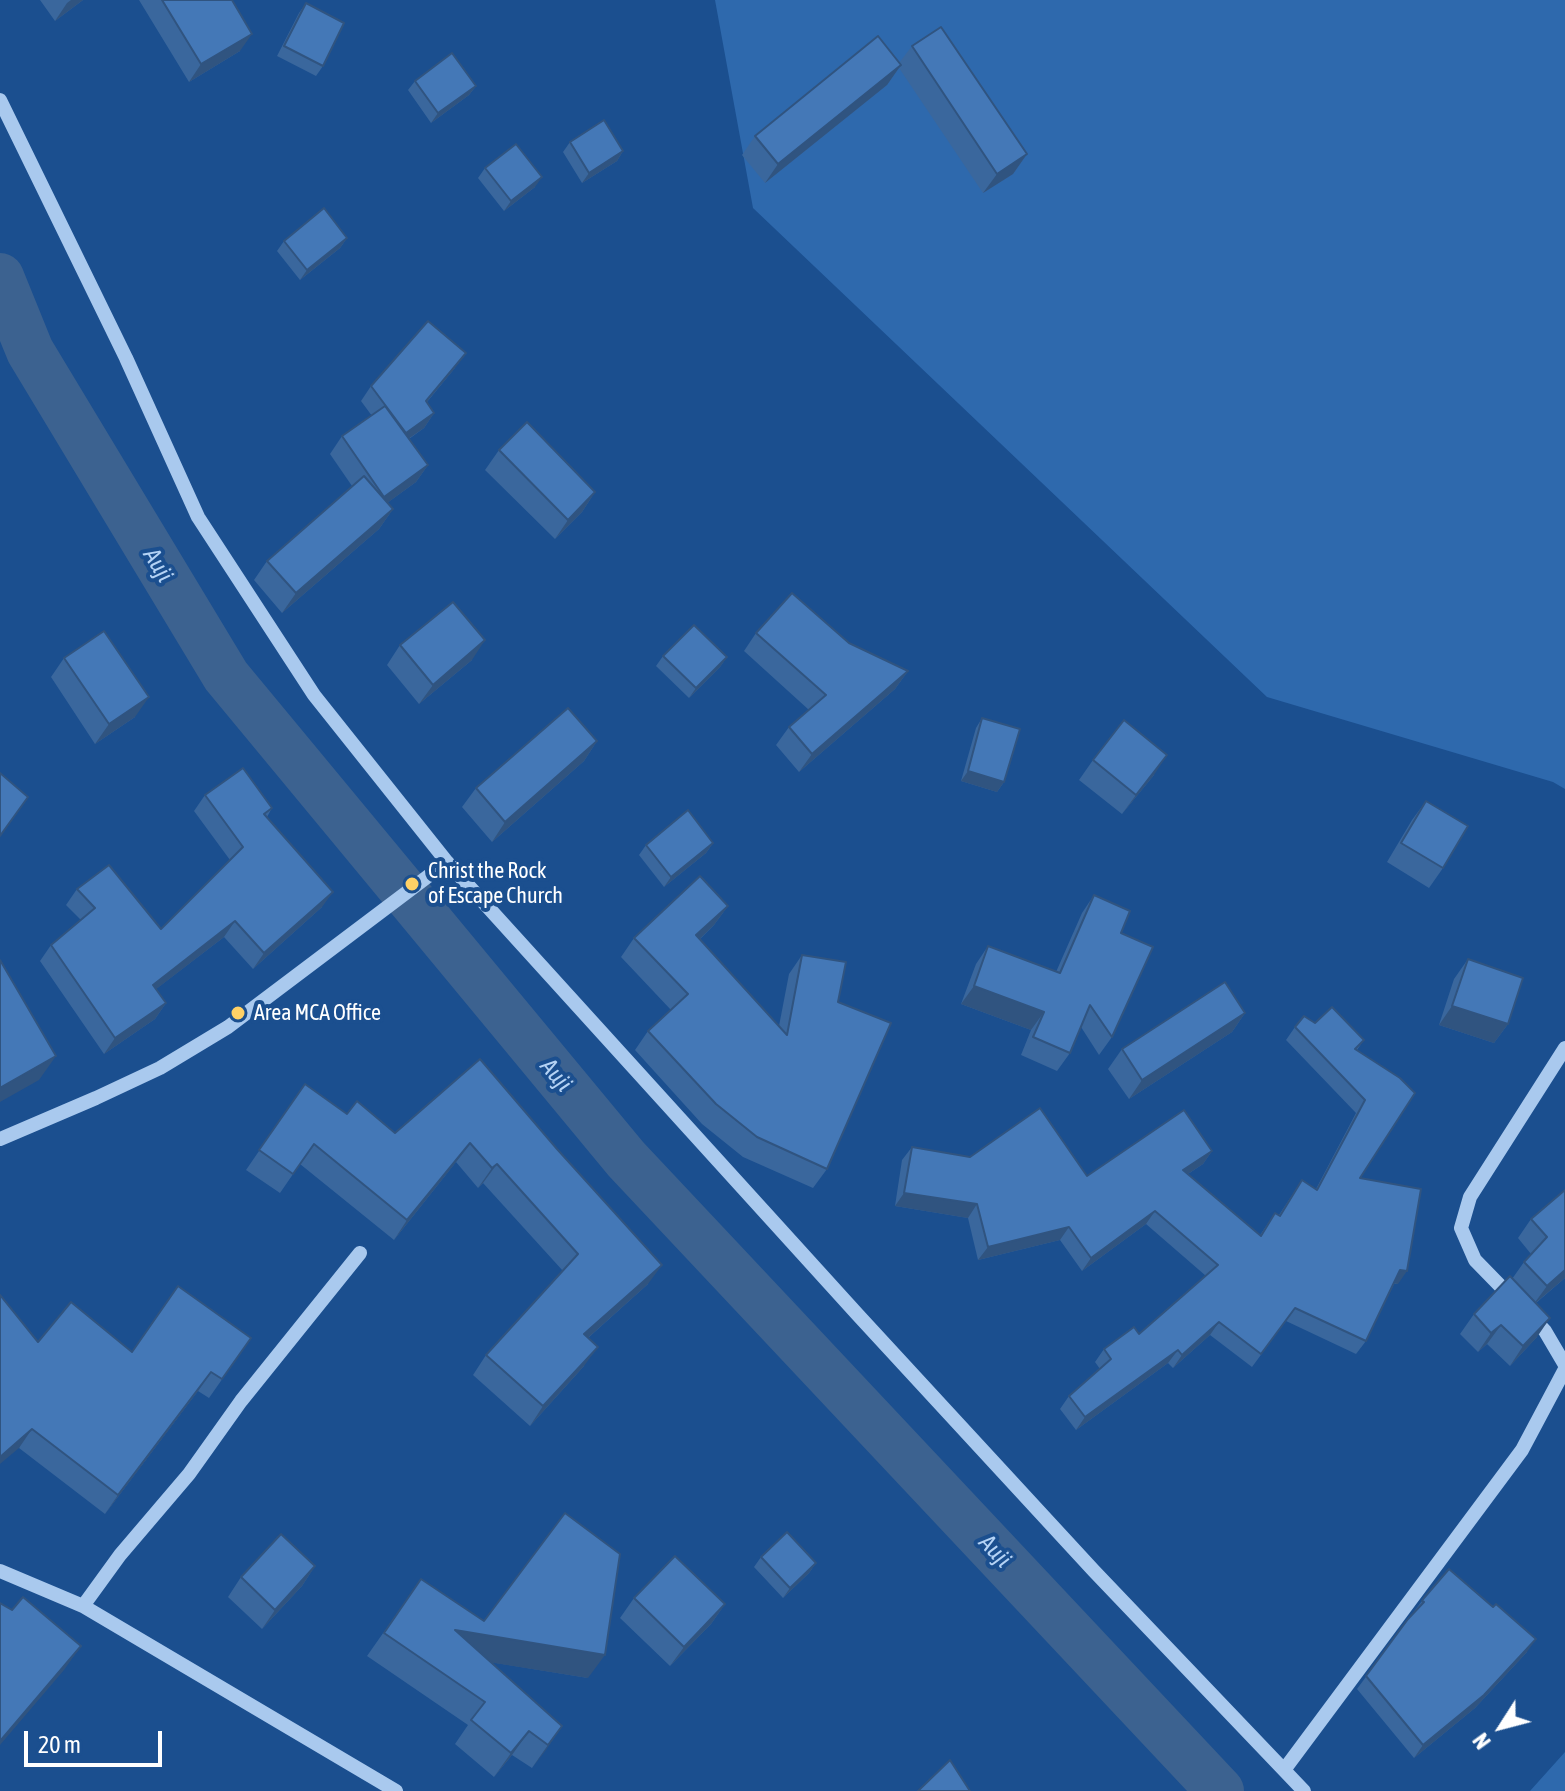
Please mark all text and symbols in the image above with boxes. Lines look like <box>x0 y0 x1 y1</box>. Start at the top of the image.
water label: Auji <box>137 543 179 587</box>
place label: Christ the Rock of Escape Church <box>428 858 563 910</box>
marker: Christ the Rock of Escape Church <box>403 875 421 893</box>
place label: Area MCA Office <box>254 1000 381 1026</box>
marker: Area MCA Office <box>229 1004 247 1022</box>
water label: Auji <box>534 1053 578 1097</box>
water label: Auji <box>973 1529 1017 1573</box>
north arrow <box>1461 1687 1541 1767</box>
scale bar <box>28 1715 166 1765</box>
text: N <box>1467 1728 1496 1754</box>
text: 20 m <box>38 1731 81 1758</box>

